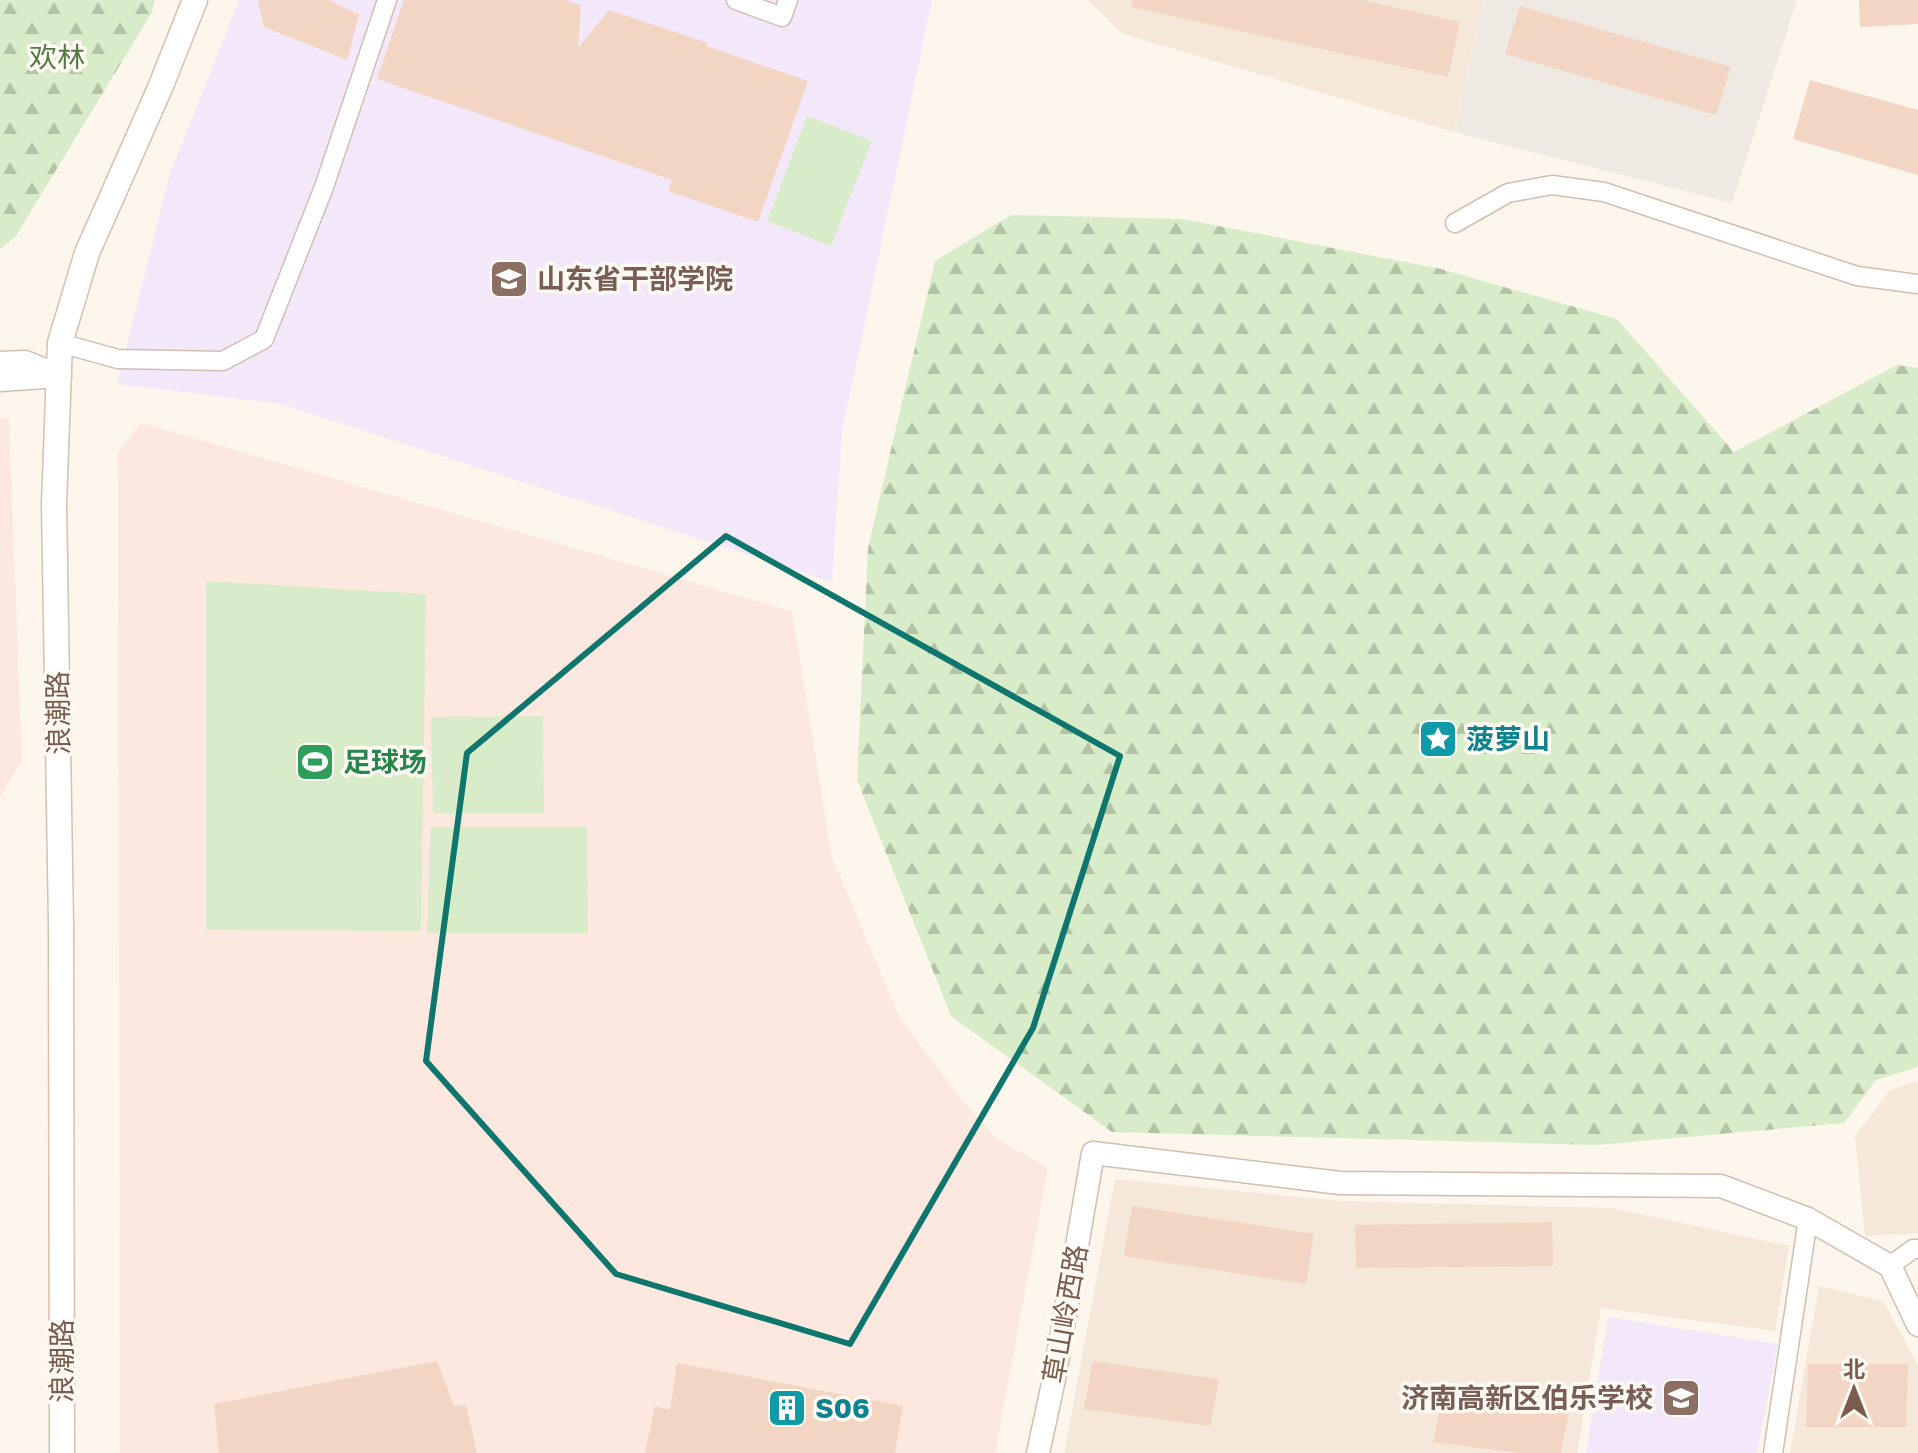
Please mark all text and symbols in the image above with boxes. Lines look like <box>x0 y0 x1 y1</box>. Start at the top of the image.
park label: 欢林 <box>29 40 85 73</box>
school or university icon: 山东省干部学院 <box>488 258 530 300</box>
place label: 山东省干部学院 <box>537 262 733 295</box>
street label: 浪潮路 <box>40 671 75 755</box>
place icon: 菠萝山 <box>1417 718 1459 760</box>
place label: 菠萝山 <box>1466 722 1550 755</box>
sports icon: 足球场 <box>294 741 336 783</box>
place label: 足球场 <box>343 745 427 778</box>
street label: 草山岭西路 <box>1036 1242 1093 1386</box>
street label: 浪潮路 <box>45 1319 78 1403</box>
north arrow <box>1814 1349 1894 1429</box>
text: 北 <box>1843 1355 1865 1382</box>
school or university icon: 济南高新区伯乐学校 <box>1660 1377 1702 1419</box>
place label: 济南高新区伯乐学校 <box>1401 1381 1653 1414</box>
building icon: S06 <box>766 1387 808 1429</box>
place label: S06 <box>815 1391 870 1424</box>

